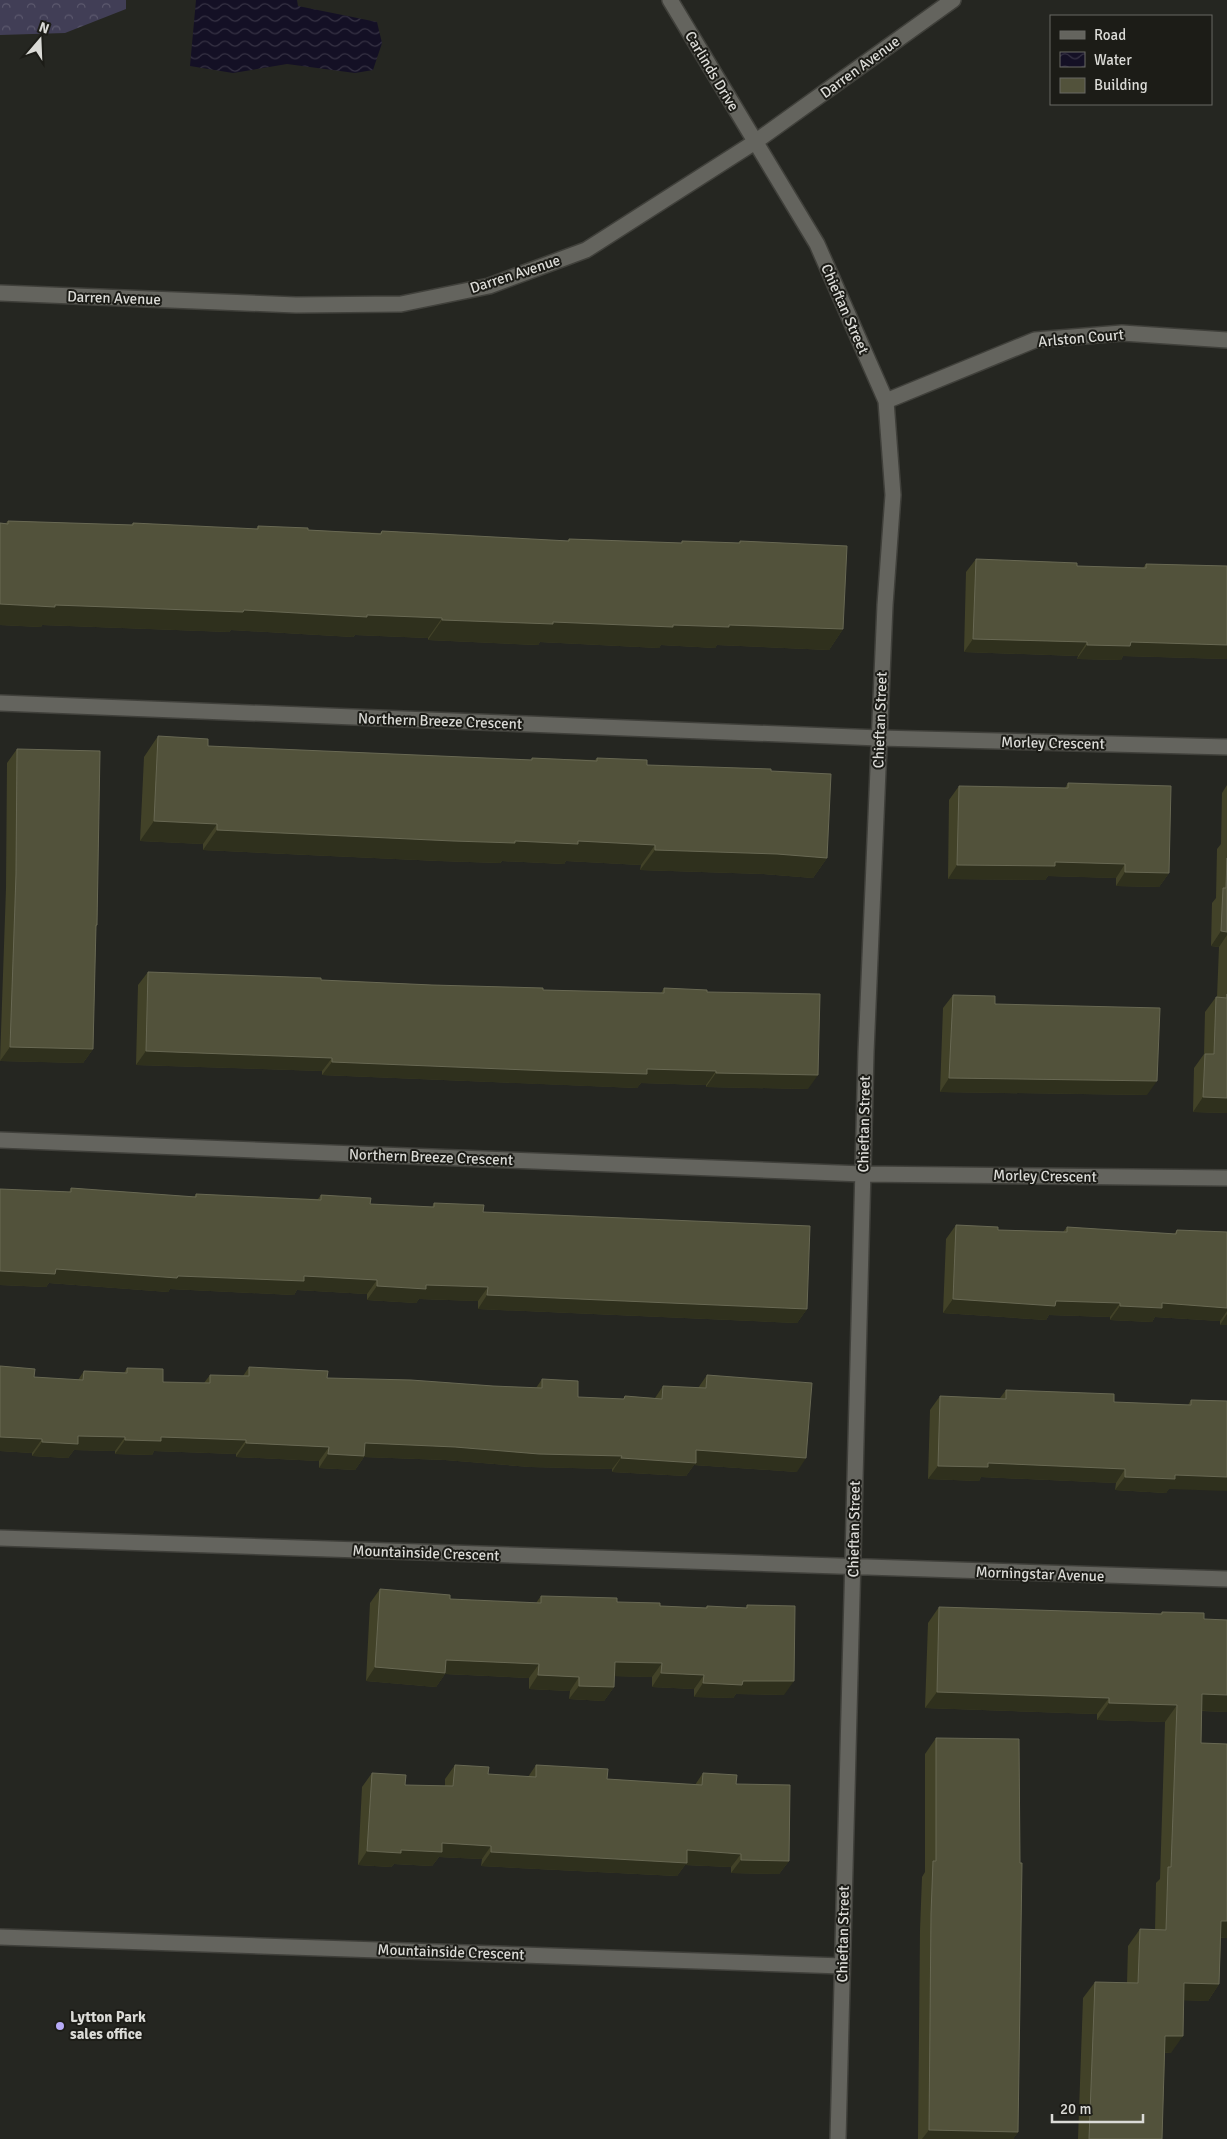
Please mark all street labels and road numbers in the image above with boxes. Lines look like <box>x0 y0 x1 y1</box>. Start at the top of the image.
street label: Carlinds Drive <box>681 28 743 114</box>
street label: Darren Avenue <box>817 32 903 102</box>
street label: Darren Avenue <box>468 251 562 297</box>
street label: Chieftan Street <box>817 261 873 357</box>
street label: Darren Avenue <box>67 287 161 309</box>
street label: Arlston Court <box>1037 325 1125 351</box>
street label: Chieftan Street <box>869 671 891 769</box>
street label: Northern Breeze Crescent <box>358 709 522 733</box>
street label: Morley Crescent <box>1001 733 1105 753</box>
street label: Chieftan Street <box>854 1075 874 1173</box>
street label: Northern Breeze Crescent <box>349 1145 513 1169</box>
street label: Morley Crescent <box>993 1166 1097 1186</box>
street label: Chieftan Street <box>844 1480 864 1578</box>
street label: Mountainside Crescent <box>352 1541 500 1565</box>
street label: Morningstar Avenue <box>975 1563 1105 1585</box>
street label: Chieftan Street <box>833 1885 853 1983</box>
street label: Mountainside Crescent <box>377 1940 525 1964</box>

